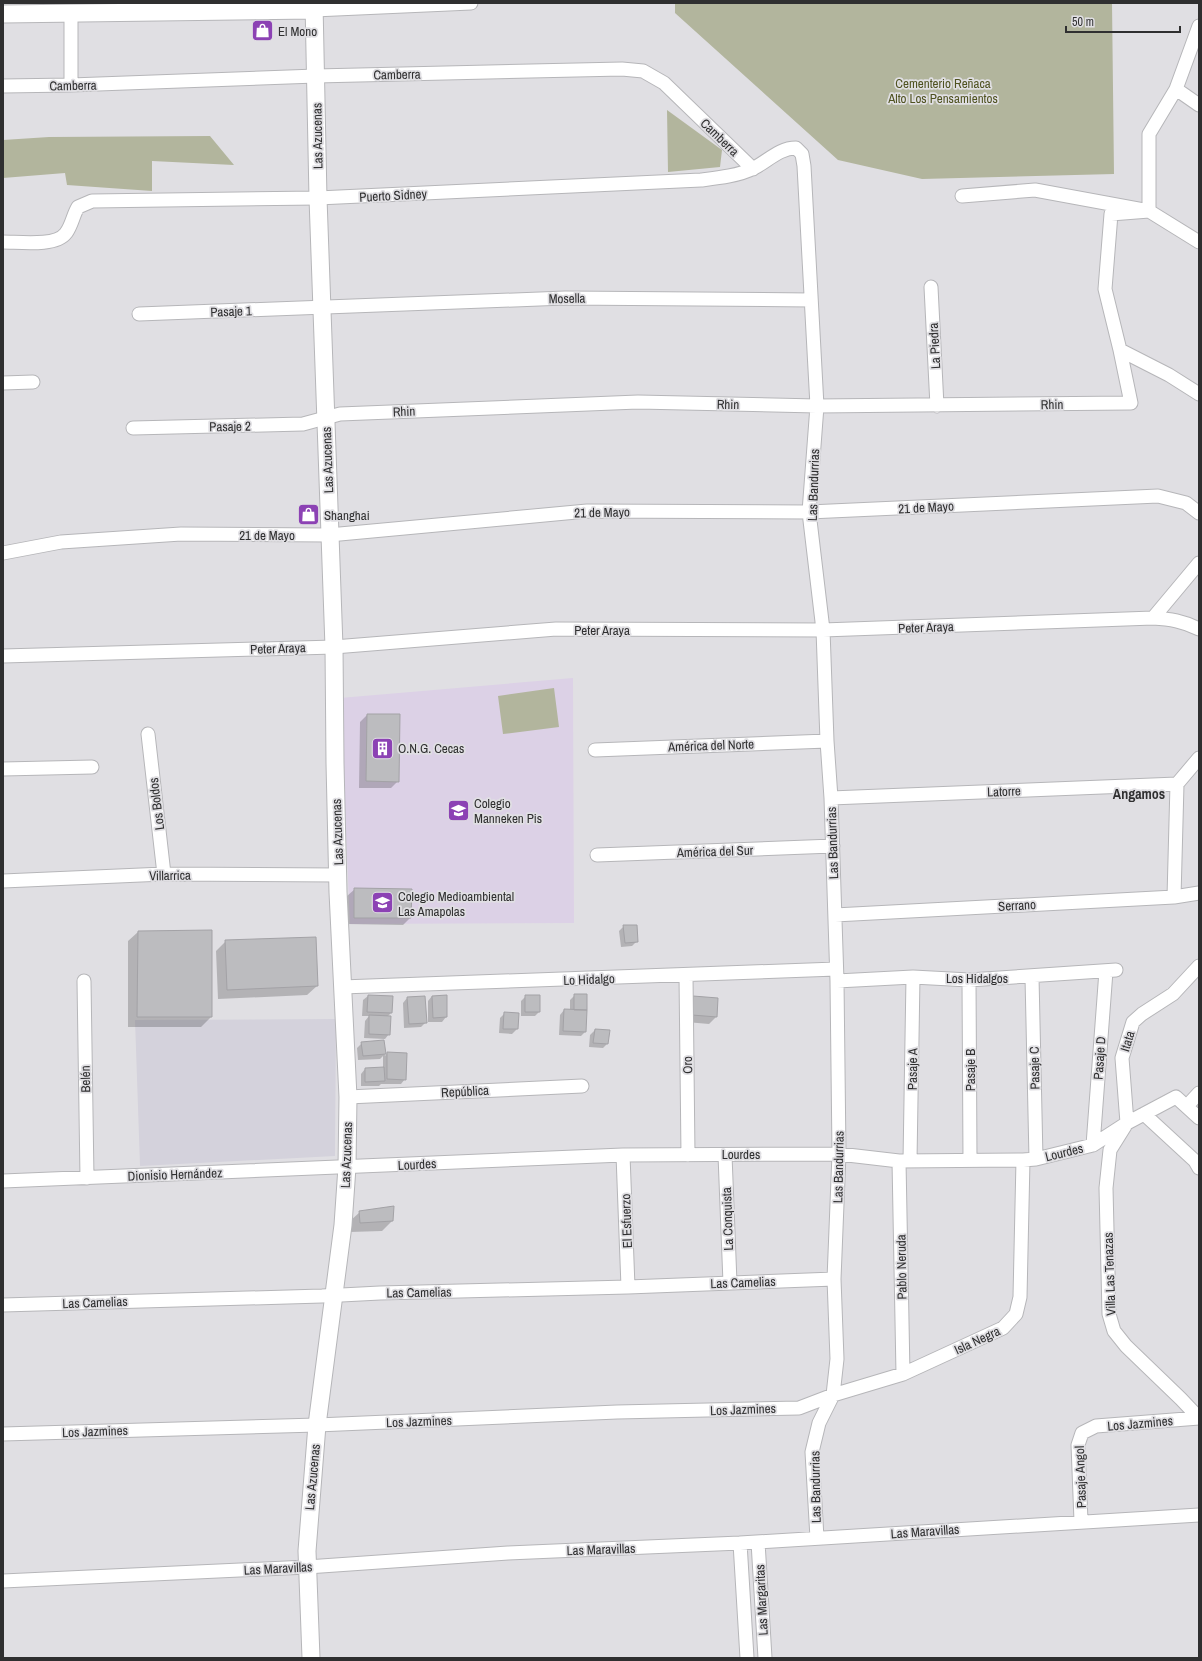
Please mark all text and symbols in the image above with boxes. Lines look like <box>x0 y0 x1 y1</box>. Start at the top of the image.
scale bar <box>1066 8 1180 34</box>
text: 50 m <box>1072 14 1094 30</box>
shop icon: El Mono <box>250 18 276 44</box>
place label: El Mono <box>278 23 317 40</box>
street label: Camberra <box>373 66 421 83</box>
park label: Cementerio Reñaca Alto Los Pensamientos <box>887 75 998 107</box>
street label: Camberra <box>49 77 97 94</box>
street label: Las Azucenas <box>308 103 327 169</box>
street label: Camberra <box>697 115 743 160</box>
street label: Puerto Sidney <box>359 185 428 206</box>
street label: Mosella <box>548 290 586 307</box>
street label: Pasaje 1 <box>210 302 252 321</box>
street label: La Piedra <box>925 322 944 370</box>
street label: Rhin <box>717 396 739 413</box>
street label: Rhin <box>1041 396 1063 413</box>
street label: Rhin <box>392 403 416 420</box>
street label: Pasaje 2 <box>209 418 251 435</box>
street label: Las Azucenas <box>318 427 337 493</box>
street label: Las Bandurrias <box>804 449 823 521</box>
street label: 21 de Mayo <box>898 498 954 517</box>
shop icon: Shanghai <box>295 502 321 528</box>
street label: 21 de Mayo <box>574 504 630 521</box>
place label: Shanghai <box>324 507 370 524</box>
street label: 21 de Mayo <box>239 527 295 544</box>
street label: Peter Araya <box>898 618 954 637</box>
street label: Peter Araya <box>574 622 630 639</box>
street label: Peter Araya <box>250 639 306 658</box>
building icon: O.N.G. Cecas <box>370 735 396 761</box>
street label: América del Norte <box>667 736 754 756</box>
place label: O.N.G. Cecas <box>398 740 464 757</box>
street label: Los Boldos <box>145 777 168 831</box>
street label: Latorre <box>987 782 1021 801</box>
district label: Angamos <box>1113 785 1165 803</box>
place label: Colegio Manneken Pis <box>474 795 542 827</box>
school or university icon: Colegio Manneken Pis <box>446 797 472 823</box>
street label: Las Azucenas <box>328 799 347 865</box>
street label: Las Bandurrias <box>823 807 842 879</box>
street label: América del Sur <box>676 842 754 861</box>
street label: Villarrica <box>149 867 191 884</box>
place label: Colegio Medioambiental Las Amapolas <box>398 888 514 920</box>
school or university icon: Colegio Medioambiental Las Amapolas <box>370 890 396 916</box>
street label: Serrano <box>998 896 1036 915</box>
street label: Lo Hidalgo <box>563 970 615 989</box>
street label: Los Hidalgos <box>946 970 1008 987</box>
street label: Itata <box>1116 1029 1139 1054</box>
street label: Pasaje D <box>1090 1036 1110 1080</box>
street label: Pasaje C <box>1026 1046 1043 1090</box>
street label: Pasaje A <box>904 1047 921 1090</box>
street label: Pasaje B <box>962 1049 979 1091</box>
street label: Oro <box>679 1056 696 1074</box>
street label: Belén <box>77 1065 94 1093</box>
street label: República <box>441 1082 490 1101</box>
street label: Las Azucenas <box>337 1122 356 1188</box>
street label: Las Bandurrias <box>829 1131 848 1203</box>
street label: Lourdes <box>1043 1140 1085 1165</box>
street label: Lourdes <box>722 1146 760 1163</box>
street label: Lourdes <box>397 1155 437 1174</box>
street label: Dionisio Hernández <box>127 1164 223 1185</box>
street label: La Conquista <box>718 1187 737 1251</box>
street label: El Esfuerzo <box>617 1193 636 1249</box>
street label: Villa Las Tenazas <box>1100 1232 1119 1316</box>
street label: Pablo Neruda <box>892 1234 911 1300</box>
street label: Las Camelias <box>710 1273 776 1292</box>
street label: Las Camelias <box>386 1283 452 1302</box>
street label: Las Camelias <box>62 1293 128 1312</box>
street label: Isla Negra <box>952 1322 1003 1358</box>
street label: Los Jazmines <box>710 1400 776 1419</box>
street label: Los Jazmines <box>386 1412 452 1431</box>
street label: Los Jazmines <box>1107 1412 1174 1435</box>
street label: Los Jazmines <box>62 1422 128 1441</box>
street label: Las Azucenas <box>301 1443 324 1511</box>
street label: Pasaje Angol <box>1071 1446 1090 1508</box>
street label: Las Bandurrias <box>806 1451 825 1523</box>
street label: Las Maravillas <box>890 1521 960 1542</box>
street label: Las Maravillas <box>566 1540 636 1559</box>
street label: Las Maravillas <box>243 1558 313 1579</box>
street label: Las Margaritas <box>751 1564 772 1636</box>

